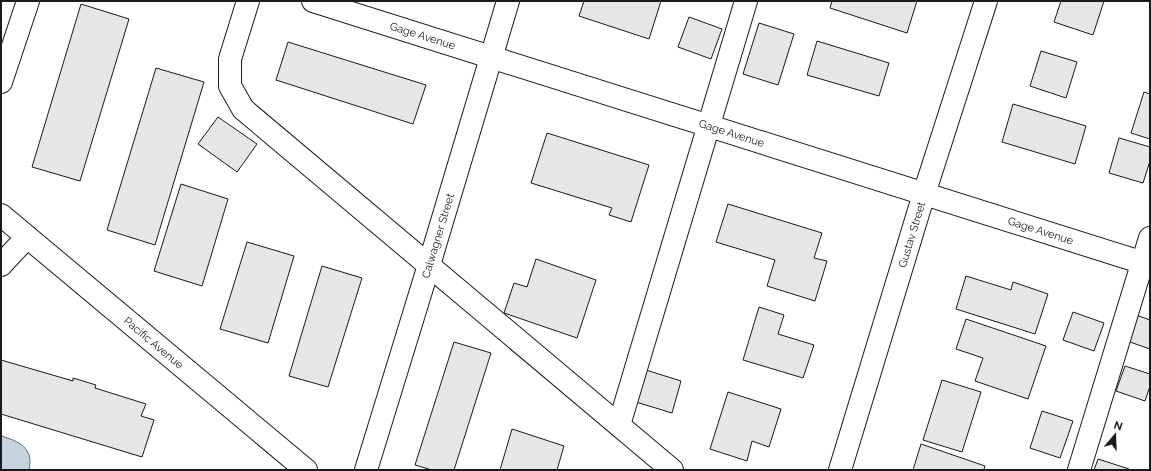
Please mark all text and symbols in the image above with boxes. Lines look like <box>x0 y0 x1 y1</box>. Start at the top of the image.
street label: Gage Avenue <box>388 20 458 53</box>
street label: Gage Avenue <box>697 117 767 150</box>
street label: Calwagner Street <box>419 192 457 280</box>
street label: Gustav Street <box>896 200 928 269</box>
street label: Gage Avenue <box>1006 215 1076 248</box>
street label: Pacific Avenue <box>121 314 186 372</box>
north arrow <box>1095 415 1135 455</box>
text: N <box>1112 419 1124 434</box>

